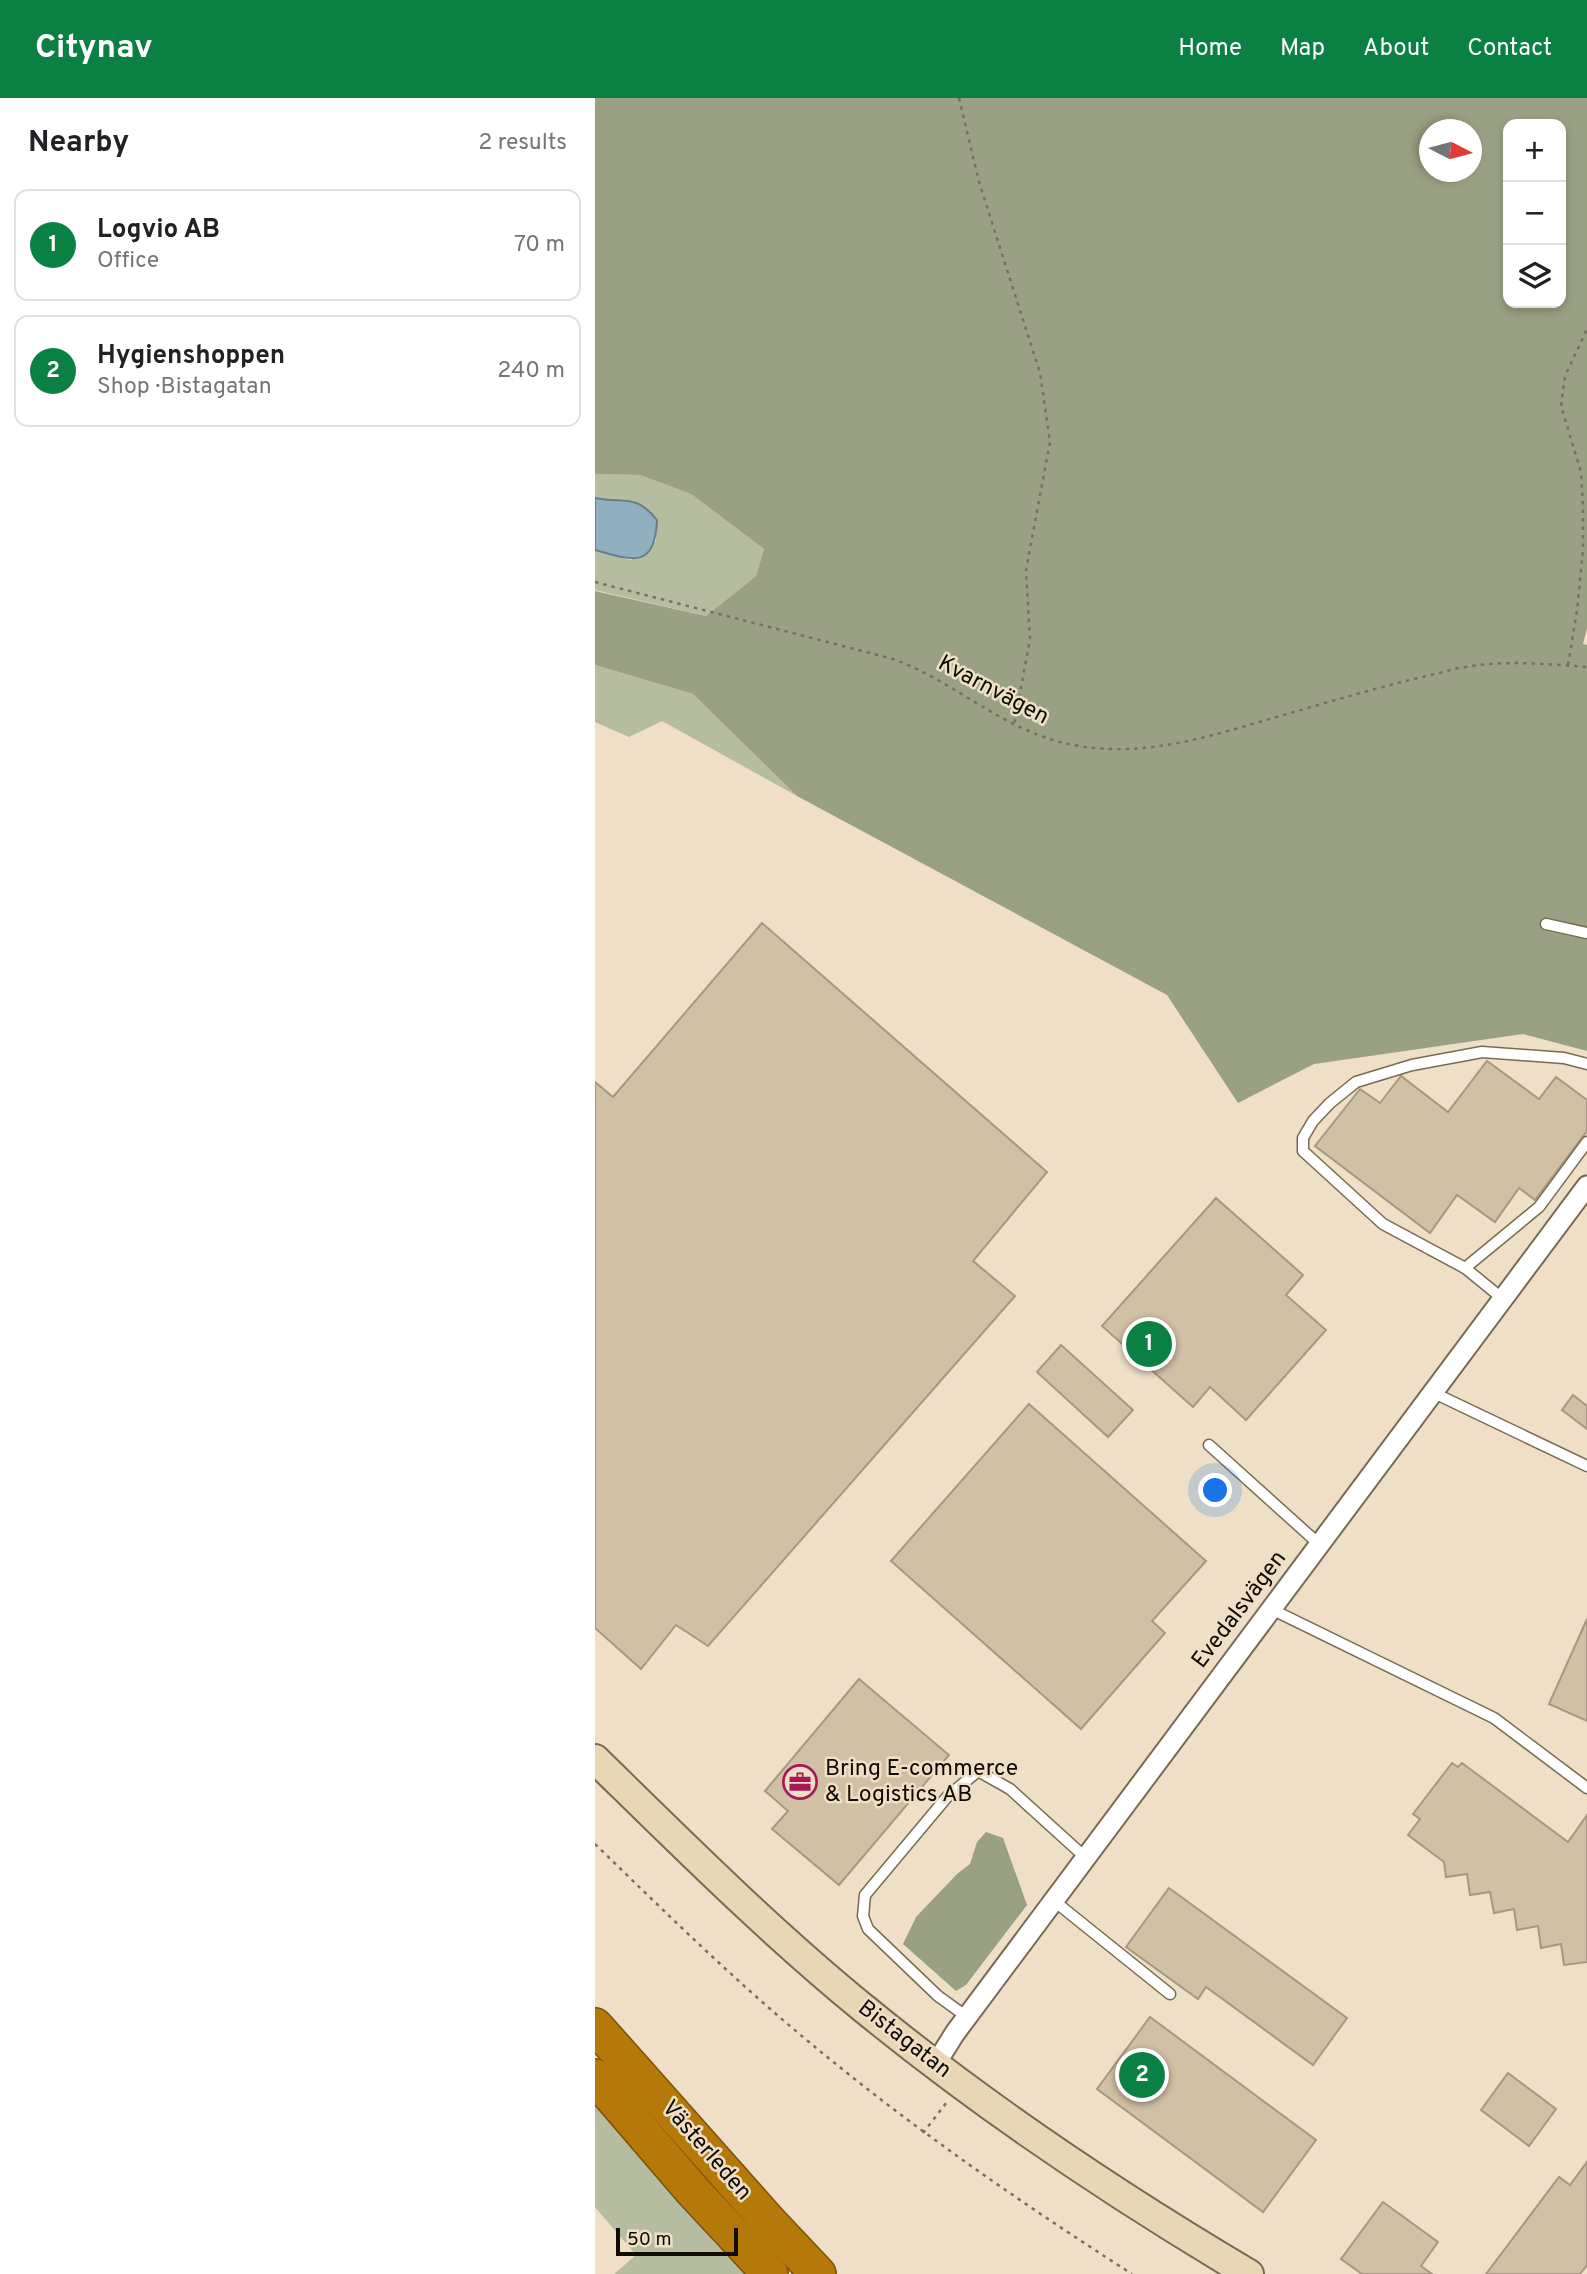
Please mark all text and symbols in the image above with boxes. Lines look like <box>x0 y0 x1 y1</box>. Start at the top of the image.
text: Citynav <box>35 28 153 70</box>
text: Home <box>1178 34 1242 64</box>
text: Map <box>1280 34 1325 64</box>
text: About <box>1363 34 1429 64</box>
text: Contact <box>1467 34 1552 64</box>
north arrow <box>1419 119 1482 182</box>
map controls <box>1503 119 1566 308</box>
button: + <box>1503 119 1566 182</box>
text: Nearby <box>28 125 129 162</box>
text: 2 results <box>478 129 567 158</box>
button: − <box>1503 182 1566 245</box>
text: Logvio AB <box>97 214 220 247</box>
text: 1 <box>48 231 58 260</box>
text: 70 m <box>514 231 565 260</box>
button: layers <box>1503 245 1566 308</box>
text: Office <box>97 247 159 276</box>
text: Hygienshoppen <box>97 340 285 373</box>
text: 2 <box>46 357 60 386</box>
text: 240 m <box>497 357 565 386</box>
text: Shop · Bistagatan <box>97 373 272 402</box>
street label: Kvarnvägen <box>933 650 1053 732</box>
pin: 1 <box>1126 1318 1172 1370</box>
your location <box>1198 1473 1232 1507</box>
street label: Evedalsvägen <box>1186 1545 1294 1675</box>
place label: Bring E-commerce & Logistics AB <box>825 1755 1018 1810</box>
office icon: Bring E-commerce & Logistics AB <box>781 1763 819 1801</box>
street label: Bistagatan <box>851 1994 957 2086</box>
pin: 2 <box>1119 2049 1165 2101</box>
street label: Västerleden <box>655 2095 757 2207</box>
scale bar <box>616 2225 739 2257</box>
text: 50 m <box>627 2228 672 2252</box>

